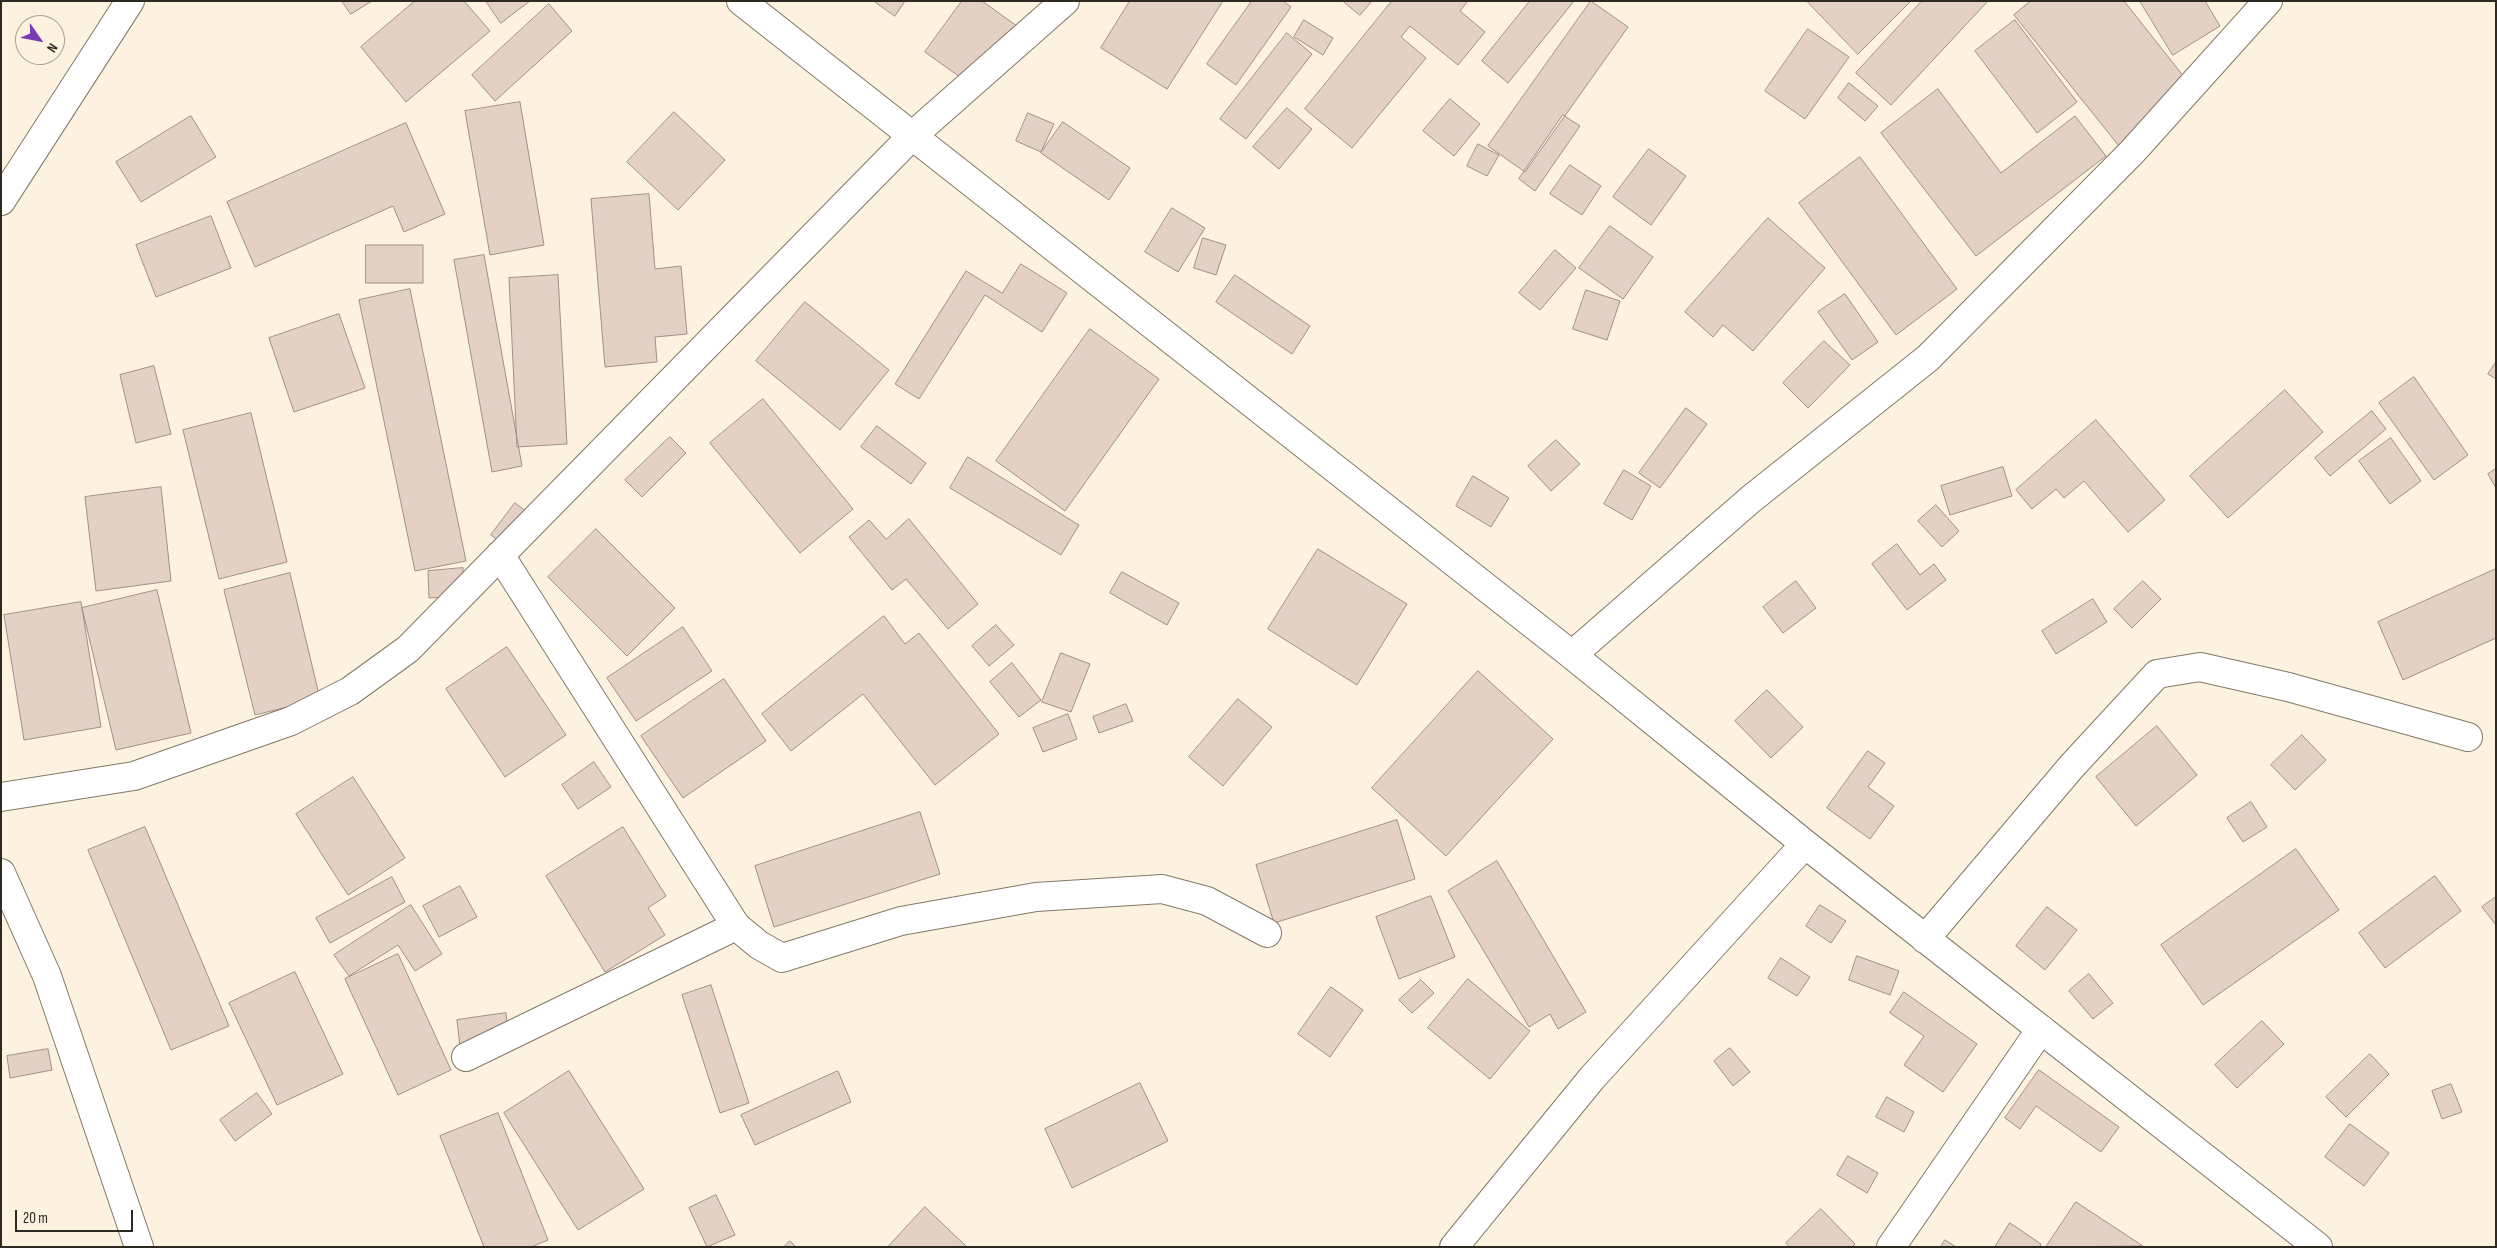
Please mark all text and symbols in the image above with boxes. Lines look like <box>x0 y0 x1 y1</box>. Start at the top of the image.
north arrow <box>15 15 65 65</box>
text: N <box>43 40 61 56</box>
scale bar <box>18 1200 135 1232</box>
text: 20 m <box>23 1209 48 1228</box>

